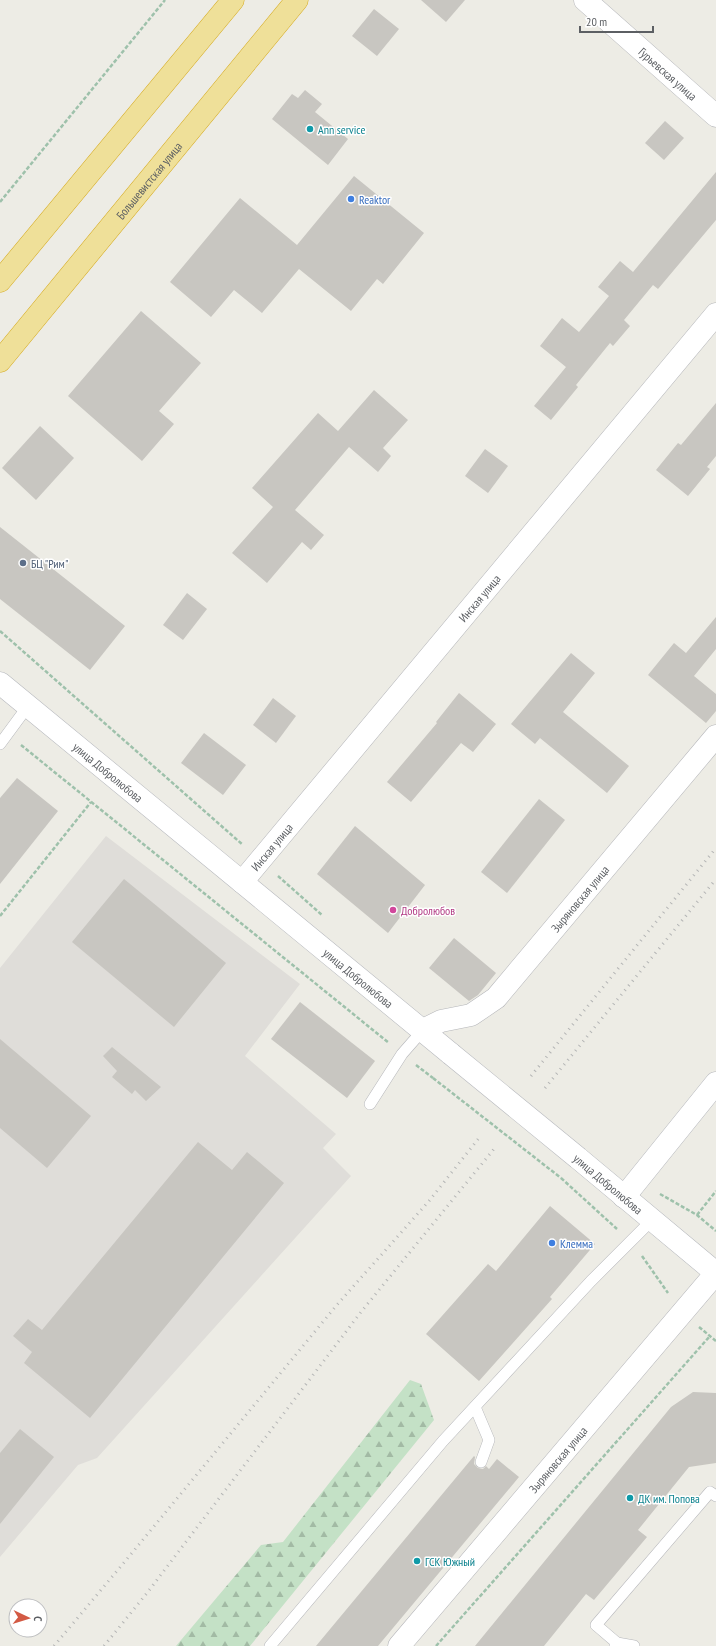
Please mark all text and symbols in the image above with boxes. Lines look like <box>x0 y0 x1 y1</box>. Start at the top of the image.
scale bar <box>580 8 653 34</box>
text: 20 m <box>586 14 607 29</box>
street label: Гурьевская улица <box>636 44 700 103</box>
place label: Ann service <box>318 122 365 137</box>
marker: Ann service <box>305 124 315 134</box>
street label: Большевистская улица <box>113 138 185 222</box>
place label: Reaktor <box>359 192 391 207</box>
marker: Reaktor <box>346 194 356 204</box>
place label: БЦ "Рим" <box>31 556 68 571</box>
marker: БЦ "Рим" <box>18 558 28 568</box>
street label: Инская улица <box>455 571 503 625</box>
street label: улица Добролюбова <box>70 739 146 805</box>
street label: Инская улица <box>247 820 296 873</box>
street label: Зыряновская улица <box>547 862 612 935</box>
place label: Добролюбов <box>401 903 455 918</box>
marker: Добролюбов <box>388 905 398 915</box>
street label: улица Добролюбова <box>320 945 396 1011</box>
street label: улица Добролюбова <box>570 1151 646 1217</box>
place label: Клемма <box>560 1236 593 1251</box>
marker: Клемма <box>547 1238 557 1248</box>
street label: Зыряновская улица <box>525 1423 590 1496</box>
place label: ДК им. Попова <box>638 1491 700 1506</box>
marker: ДК им. Попова <box>625 1493 635 1503</box>
place label: ГСК Южный <box>425 1554 475 1569</box>
marker: ГСК Южный <box>412 1556 422 1566</box>
north arrow <box>8 1598 48 1638</box>
text: С <box>31 1616 45 1622</box>

